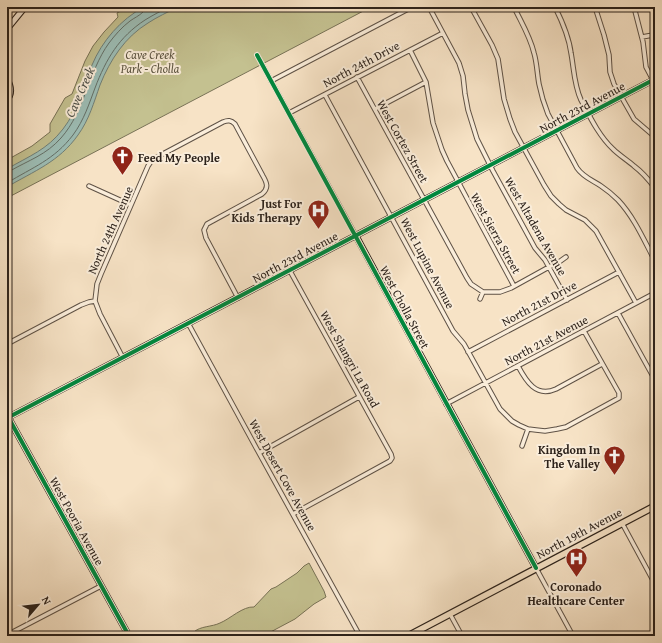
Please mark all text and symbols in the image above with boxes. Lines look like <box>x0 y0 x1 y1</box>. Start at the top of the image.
street label: North 24th Drive <box>320 36 403 91</box>
park label: Cave Creek Park - Cholla <box>120 46 180 77</box>
water label: Cave Creek <box>60 64 100 120</box>
street label: North 23rd Avenue <box>536 77 628 137</box>
street label: West Cortez Street <box>373 96 433 186</box>
church icon: Feed My People <box>109 144 135 177</box>
place label: Feed My People <box>138 149 220 166</box>
street label: West Altadena Avenue <box>501 173 571 279</box>
street label: North 24th Avenue <box>83 183 137 277</box>
street label: West Sierra Street <box>467 189 526 277</box>
place label: Just For Kids Therapy <box>231 195 303 226</box>
hospital icon: Just For Kids Therapy <box>305 197 331 230</box>
street label: West Lupine Avenue <box>397 214 459 312</box>
street label: North 23rd Avenue <box>249 227 341 287</box>
street label: West Cholla Street <box>376 262 434 352</box>
street label: North 21st Drive <box>499 276 580 330</box>
street label: West Shangri La Road <box>316 308 384 411</box>
street label: North 21st Avenue <box>501 311 591 369</box>
street label: West Desert Cove Avenue <box>245 416 321 534</box>
place label: Kingdom In The Valley <box>538 441 601 472</box>
church icon: Kingdom In The Valley <box>602 443 628 476</box>
street label: West Peoria Avenue <box>46 474 109 569</box>
street label: North 19th Avenue <box>533 503 625 563</box>
hospital icon: Coronado Healthcare Center <box>563 546 589 579</box>
place label: Coronado Healthcare Center <box>528 578 625 609</box>
north arrow <box>18 585 58 625</box>
text: N <box>38 593 56 608</box>

